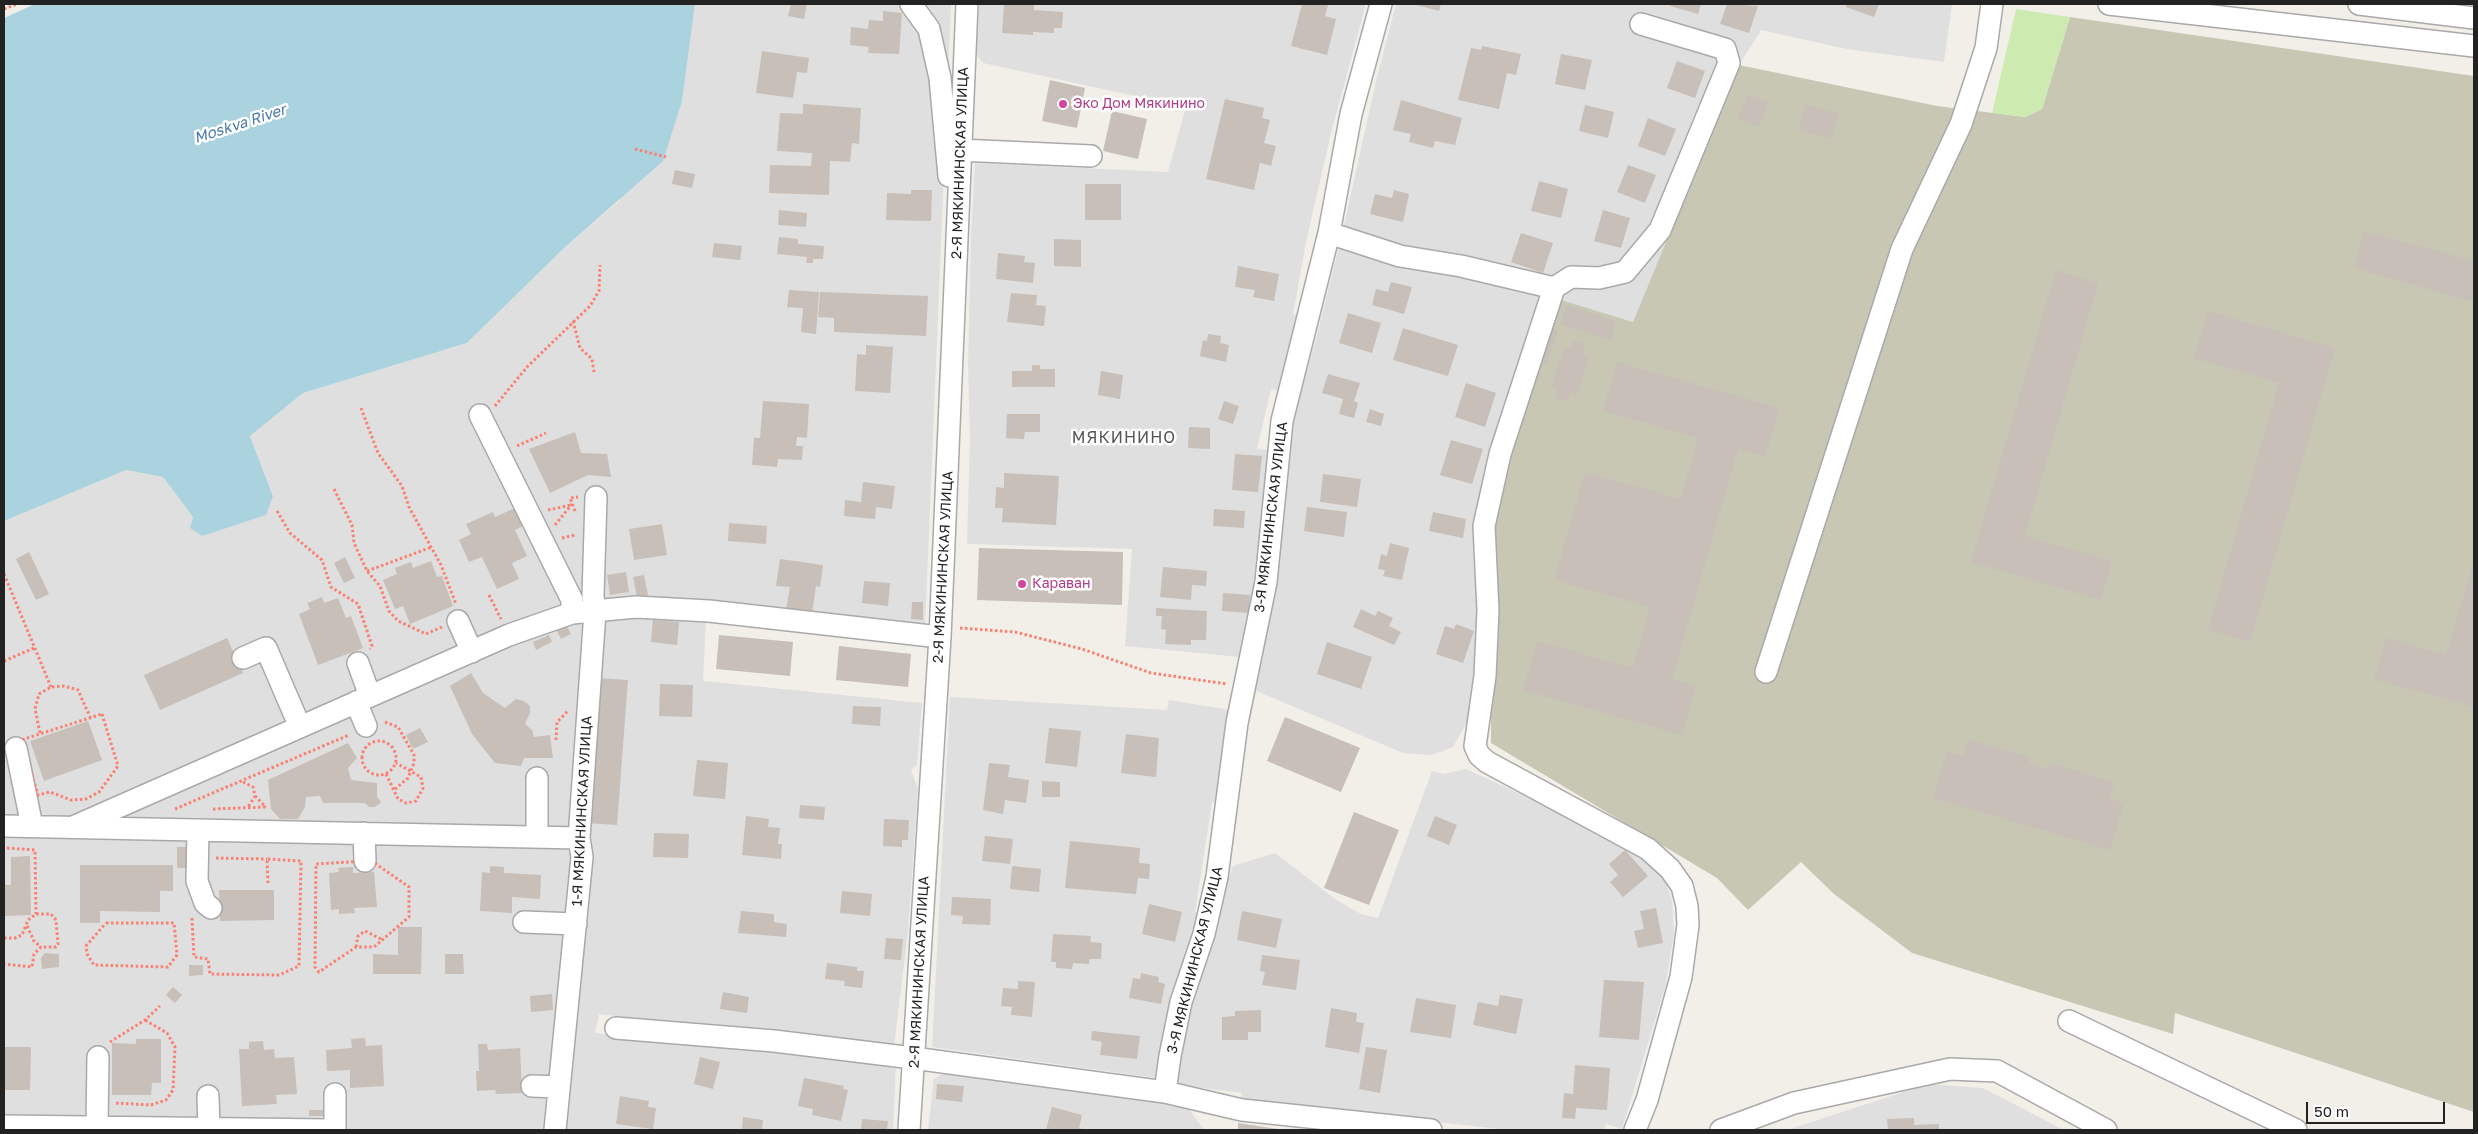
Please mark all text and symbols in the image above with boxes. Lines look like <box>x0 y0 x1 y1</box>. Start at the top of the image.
street label: 2-Я МЯКИНИНСКАЯ УЛИЦА <box>948 67 972 259</box>
place label: Эко Дом Мякинино <box>1073 96 1205 112</box>
marker: Эко Дом Мякинино <box>1057 98 1069 110</box>
water label: Moskva River <box>192 101 288 147</box>
street label: 3-Я МЯКИНИНСКАЯ УЛИЦА <box>1251 421 1291 613</box>
district label: МЯКИНИНО <box>1071 428 1177 448</box>
street label: 2-Я МЯКИНИНСКАЯ УЛИЦА <box>930 471 956 663</box>
place label: Караван <box>1032 576 1090 592</box>
marker: Караван <box>1016 578 1028 590</box>
street label: 1-Я МЯКИНИНСКАЯ УЛИЦА <box>569 715 595 907</box>
street label: 3-Я МЯКИНИНСКАЯ УЛИЦА <box>1164 865 1226 1055</box>
street label: 2-Я МЯКИНИНСКАЯ УЛИЦА <box>906 876 932 1068</box>
scale bar <box>2308 1092 2447 1124</box>
text: 50 m <box>2314 1102 2349 1120</box>

